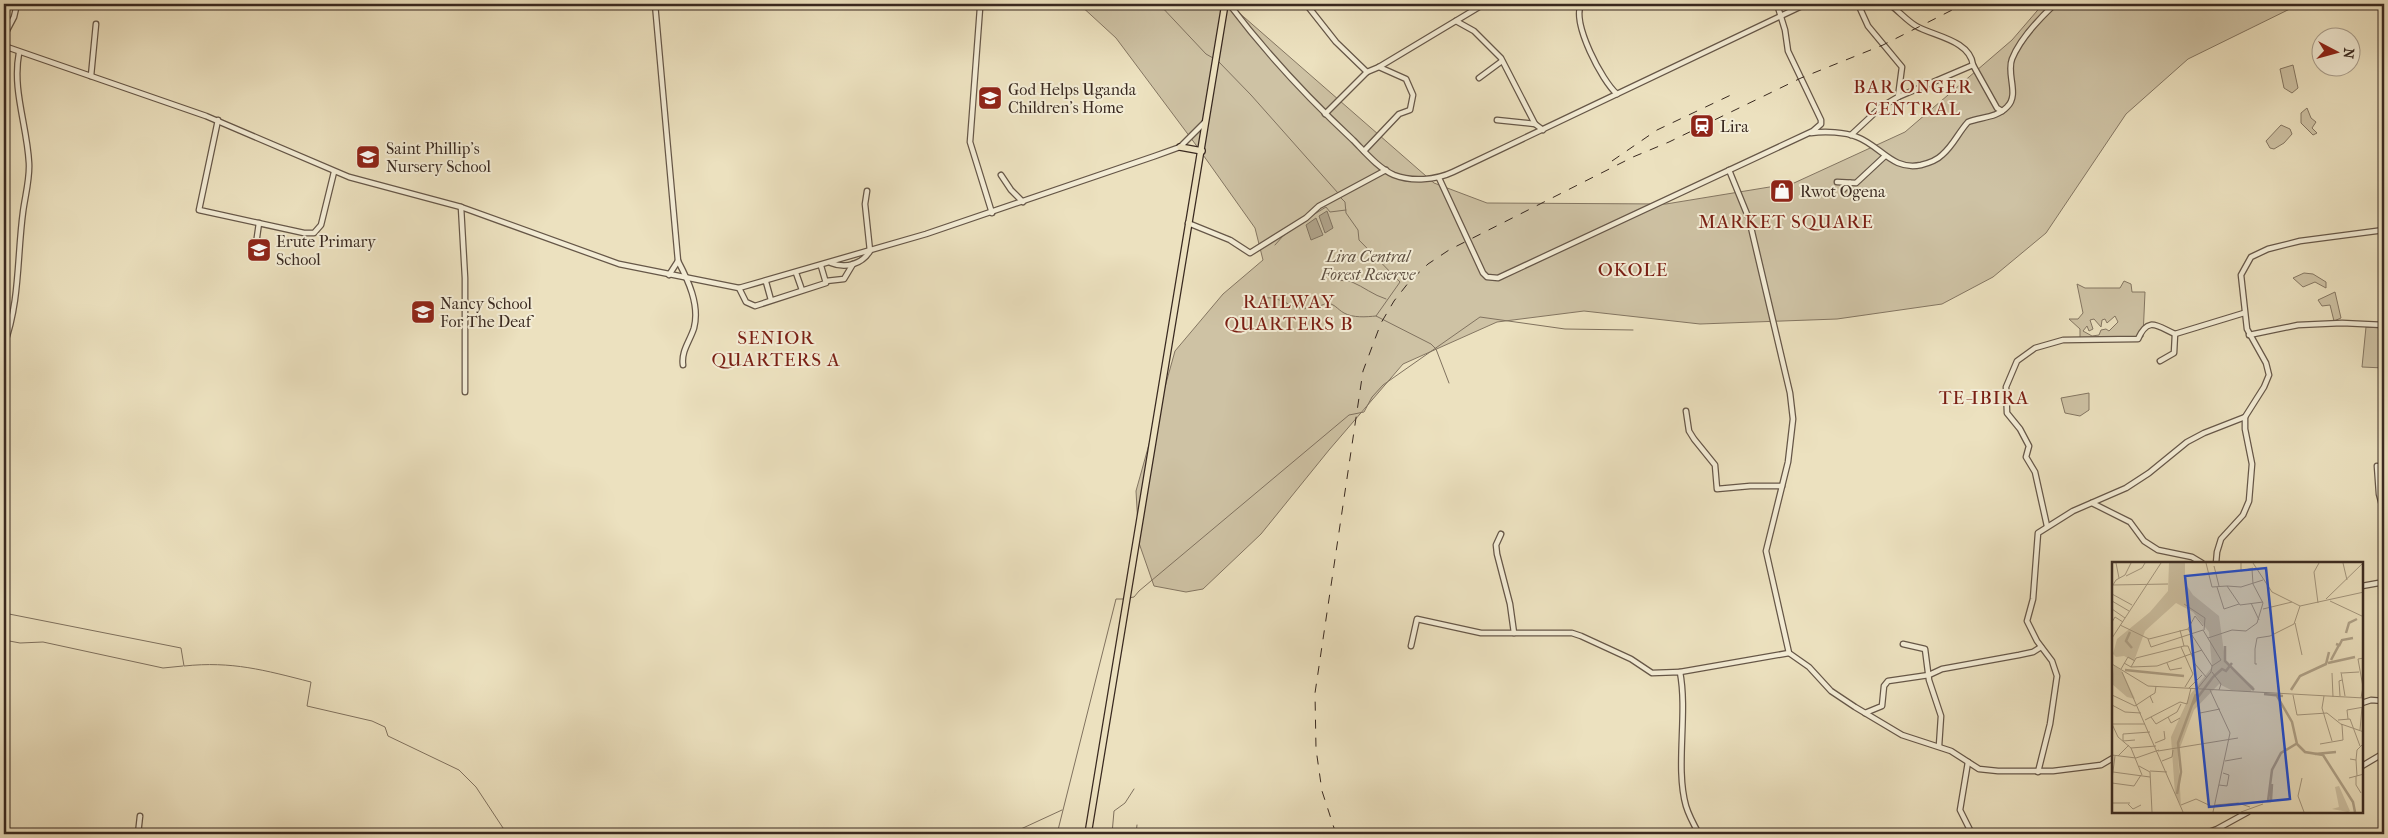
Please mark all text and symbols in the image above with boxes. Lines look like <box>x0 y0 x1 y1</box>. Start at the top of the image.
north arrow <box>2310 28 2360 78</box>
text: N <box>2339 47 2357 60</box>
district label: BAR ONGER CENTRAL <box>1853 76 1973 120</box>
place label: God Helps Uganda Children's Home <box>1008 80 1137 117</box>
school or university icon: God Helps Uganda Children's Home <box>977 85 1003 111</box>
station icon: Lira <box>1689 113 1715 139</box>
place label: Lira <box>1720 117 1749 136</box>
place label: Saint Phillip's Nursery School <box>386 139 492 176</box>
school or university icon: Saint Phillip's Nursery School <box>355 144 381 170</box>
shop icon: Rwot Ogena <box>1769 178 1795 204</box>
place label: Rwot Ogena <box>1800 182 1886 201</box>
district label: MARKET SQUARE <box>1698 211 1874 233</box>
place label: Erute Primary School <box>276 232 376 269</box>
school or university icon: Erute Primary School <box>246 237 272 263</box>
park label: Lira Central Forest Reserve <box>1320 247 1416 284</box>
district label: OKOLE <box>1598 259 1668 281</box>
district label: RAILWAY QUARTERS B <box>1224 291 1354 335</box>
place label: Nancy School For The Deaf <box>440 294 535 331</box>
school or university icon: Nancy School For The Deaf <box>410 299 436 325</box>
district label: SENIOR QUARTERS A <box>711 327 841 371</box>
district label: TE-IBIRA <box>1939 387 2029 409</box>
inset map <box>2112 562 2363 813</box>

